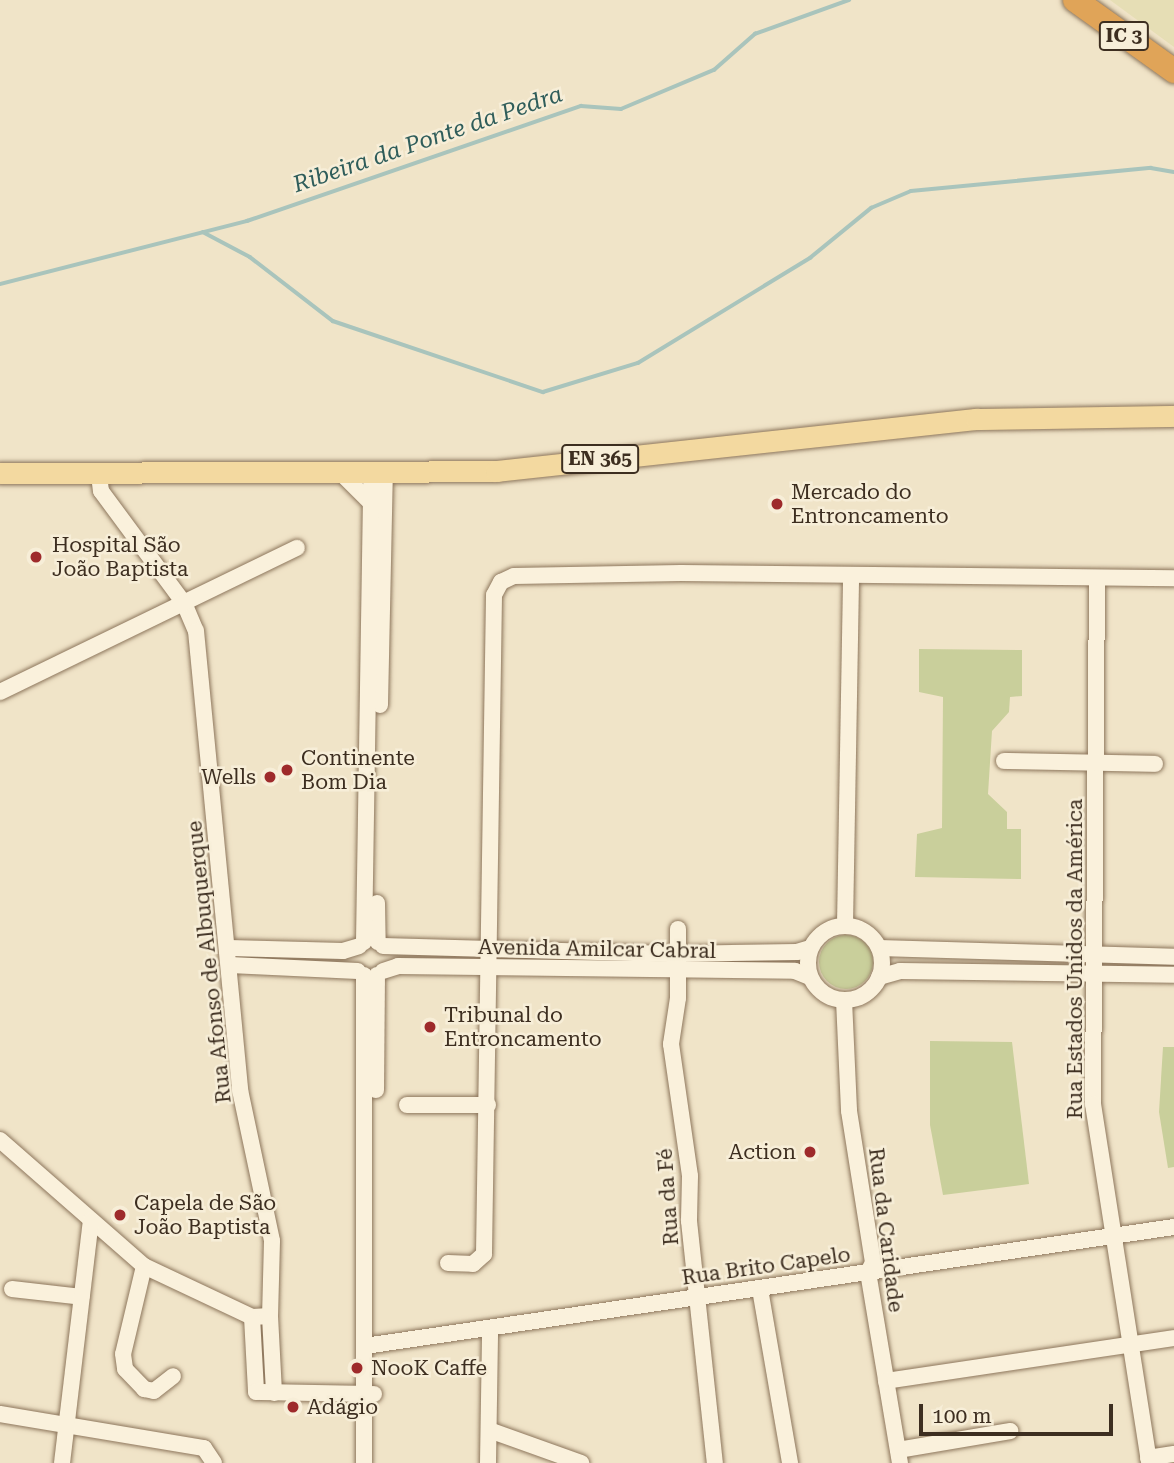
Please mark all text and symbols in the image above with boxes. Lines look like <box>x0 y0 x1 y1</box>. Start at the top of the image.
road number: IC 3 <box>1098 20 1150 52</box>
water label: Ribeira da Ponte da Pedra <box>290 81 566 199</box>
road number: EN 365 <box>560 444 640 474</box>
place label: Mercado do Entroncamento <box>791 479 949 529</box>
marker: Mercado do Entroncamento <box>769 496 785 512</box>
place label: Hospital São João Baptista <box>52 532 188 582</box>
marker: Hospital São João Baptista <box>26 547 46 567</box>
place label: Continente Bom Dia <box>301 745 415 795</box>
marker: Continente Bom Dia <box>279 762 295 778</box>
place label: Wells <box>201 764 256 790</box>
marker: Wells <box>262 769 278 785</box>
street label: Rua Estados Unidos da América <box>1062 799 1088 1119</box>
street label: Rua Afonso de Albuquerque <box>182 819 236 1105</box>
street label: Avenida Amilcar Cabral <box>478 934 716 964</box>
place label: Tribunal do Entroncamento <box>444 1002 602 1052</box>
marker: Tribunal do Entroncamento <box>422 1019 438 1035</box>
place label: Action <box>729 1139 796 1165</box>
marker: Action <box>802 1144 818 1160</box>
street label: Rua da Caridade <box>863 1146 909 1314</box>
street label: Rua da Fé <box>652 1148 684 1246</box>
place label: Capela de São João Baptista <box>134 1190 276 1240</box>
marker: Capela de São João Baptista <box>112 1207 128 1223</box>
street label: Rua Brito Capelo <box>680 1242 852 1290</box>
place label: NooK Caffe <box>371 1355 487 1381</box>
marker: NooK Caffe <box>349 1360 365 1376</box>
scale bar <box>922 1390 1116 1434</box>
place label: Adágio <box>307 1394 378 1420</box>
marker: Adágio <box>285 1399 301 1415</box>
text: 100 m <box>932 1404 992 1428</box>

